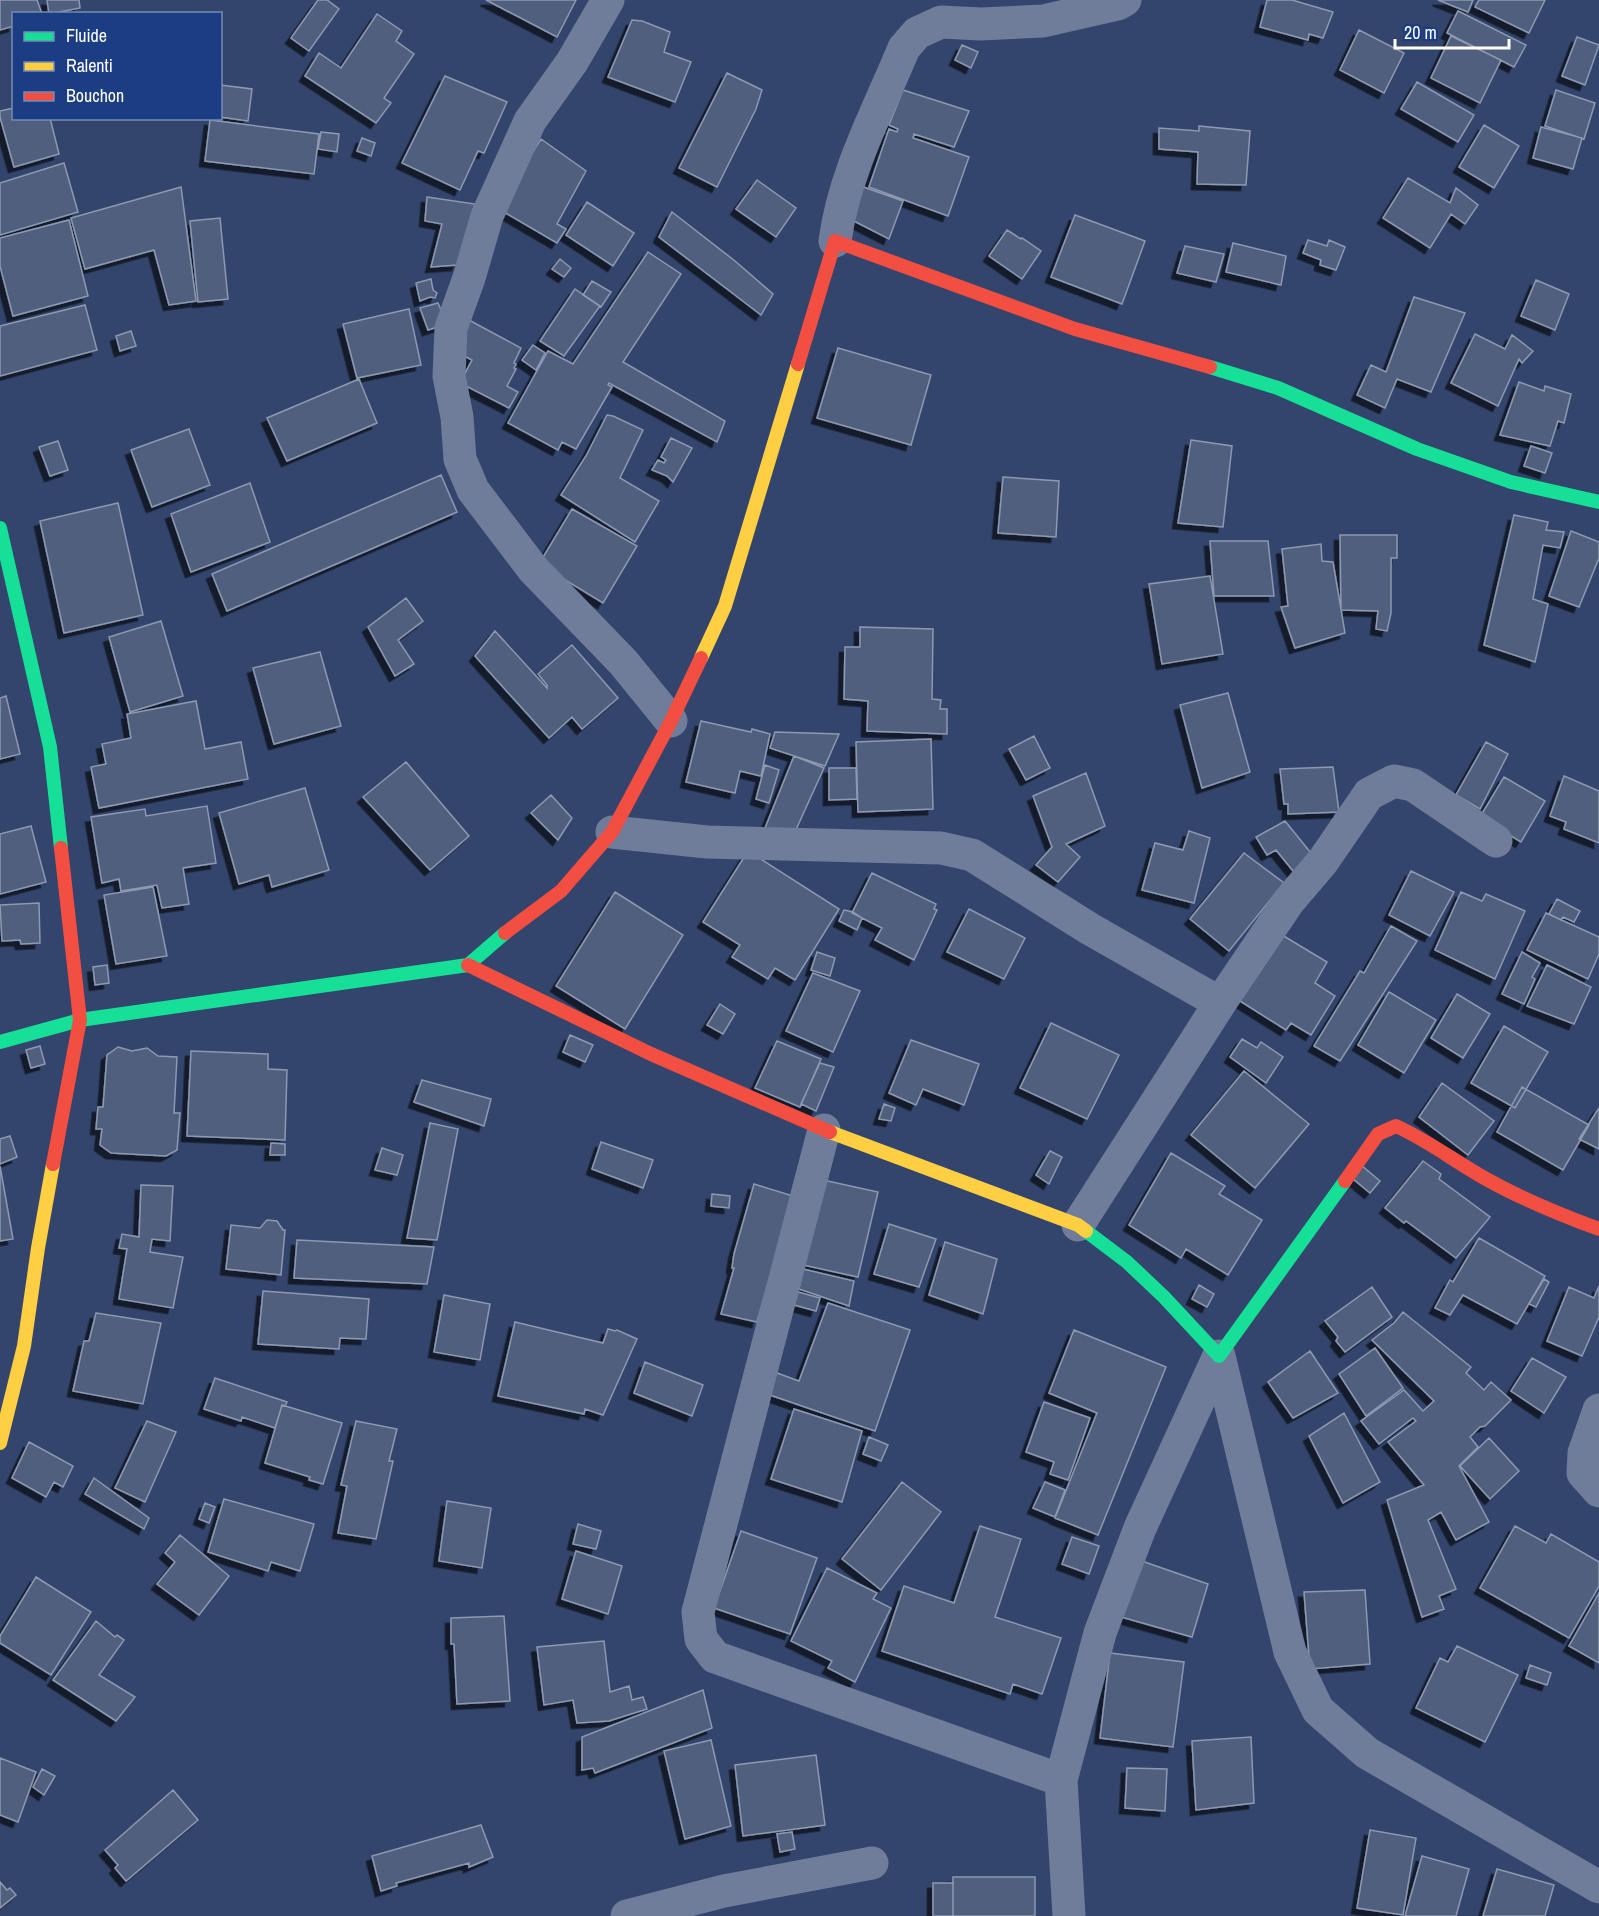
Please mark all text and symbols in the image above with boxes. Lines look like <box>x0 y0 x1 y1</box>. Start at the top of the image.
legend <box>12 12 222 120</box>
scale bar <box>1395 12 1509 50</box>
text: 20 m <box>1404 20 1437 45</box>
text: Fluide <box>66 23 107 48</box>
text: Ralenti <box>66 53 113 78</box>
text: Bouchon <box>66 83 124 108</box>

